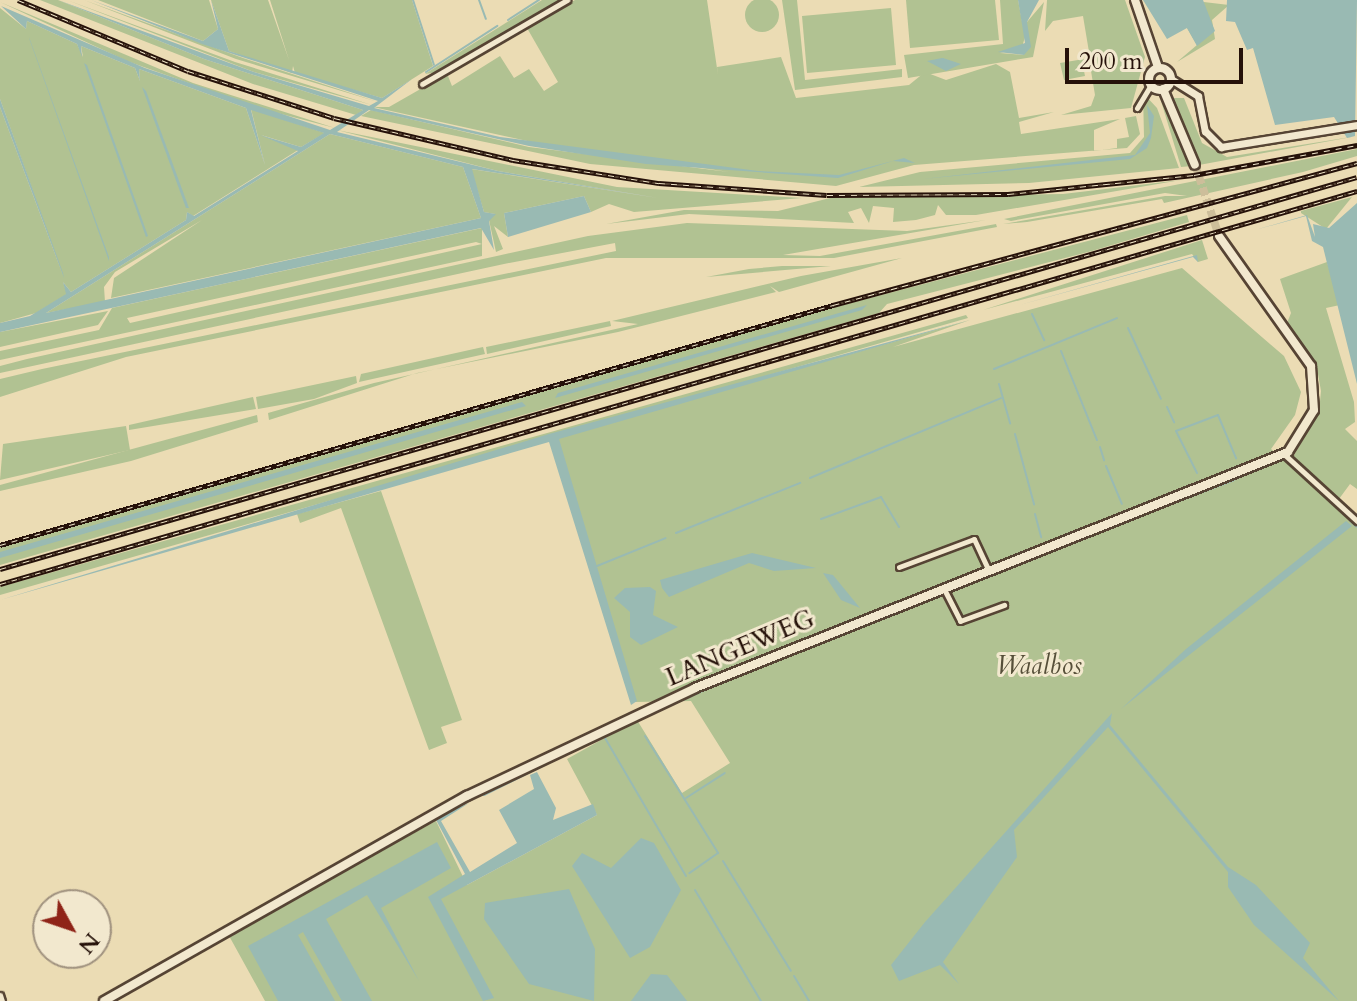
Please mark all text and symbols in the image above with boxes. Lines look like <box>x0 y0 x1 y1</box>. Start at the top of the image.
scale bar <box>1069 32 1247 82</box>
text: 200 m <box>1079 45 1143 78</box>
street label: LANGEWEG <box>661 603 819 693</box>
park label: Waalbos <box>996 650 1082 682</box>
north arrow <box>32 889 112 969</box>
text: N <box>71 926 106 960</box>

